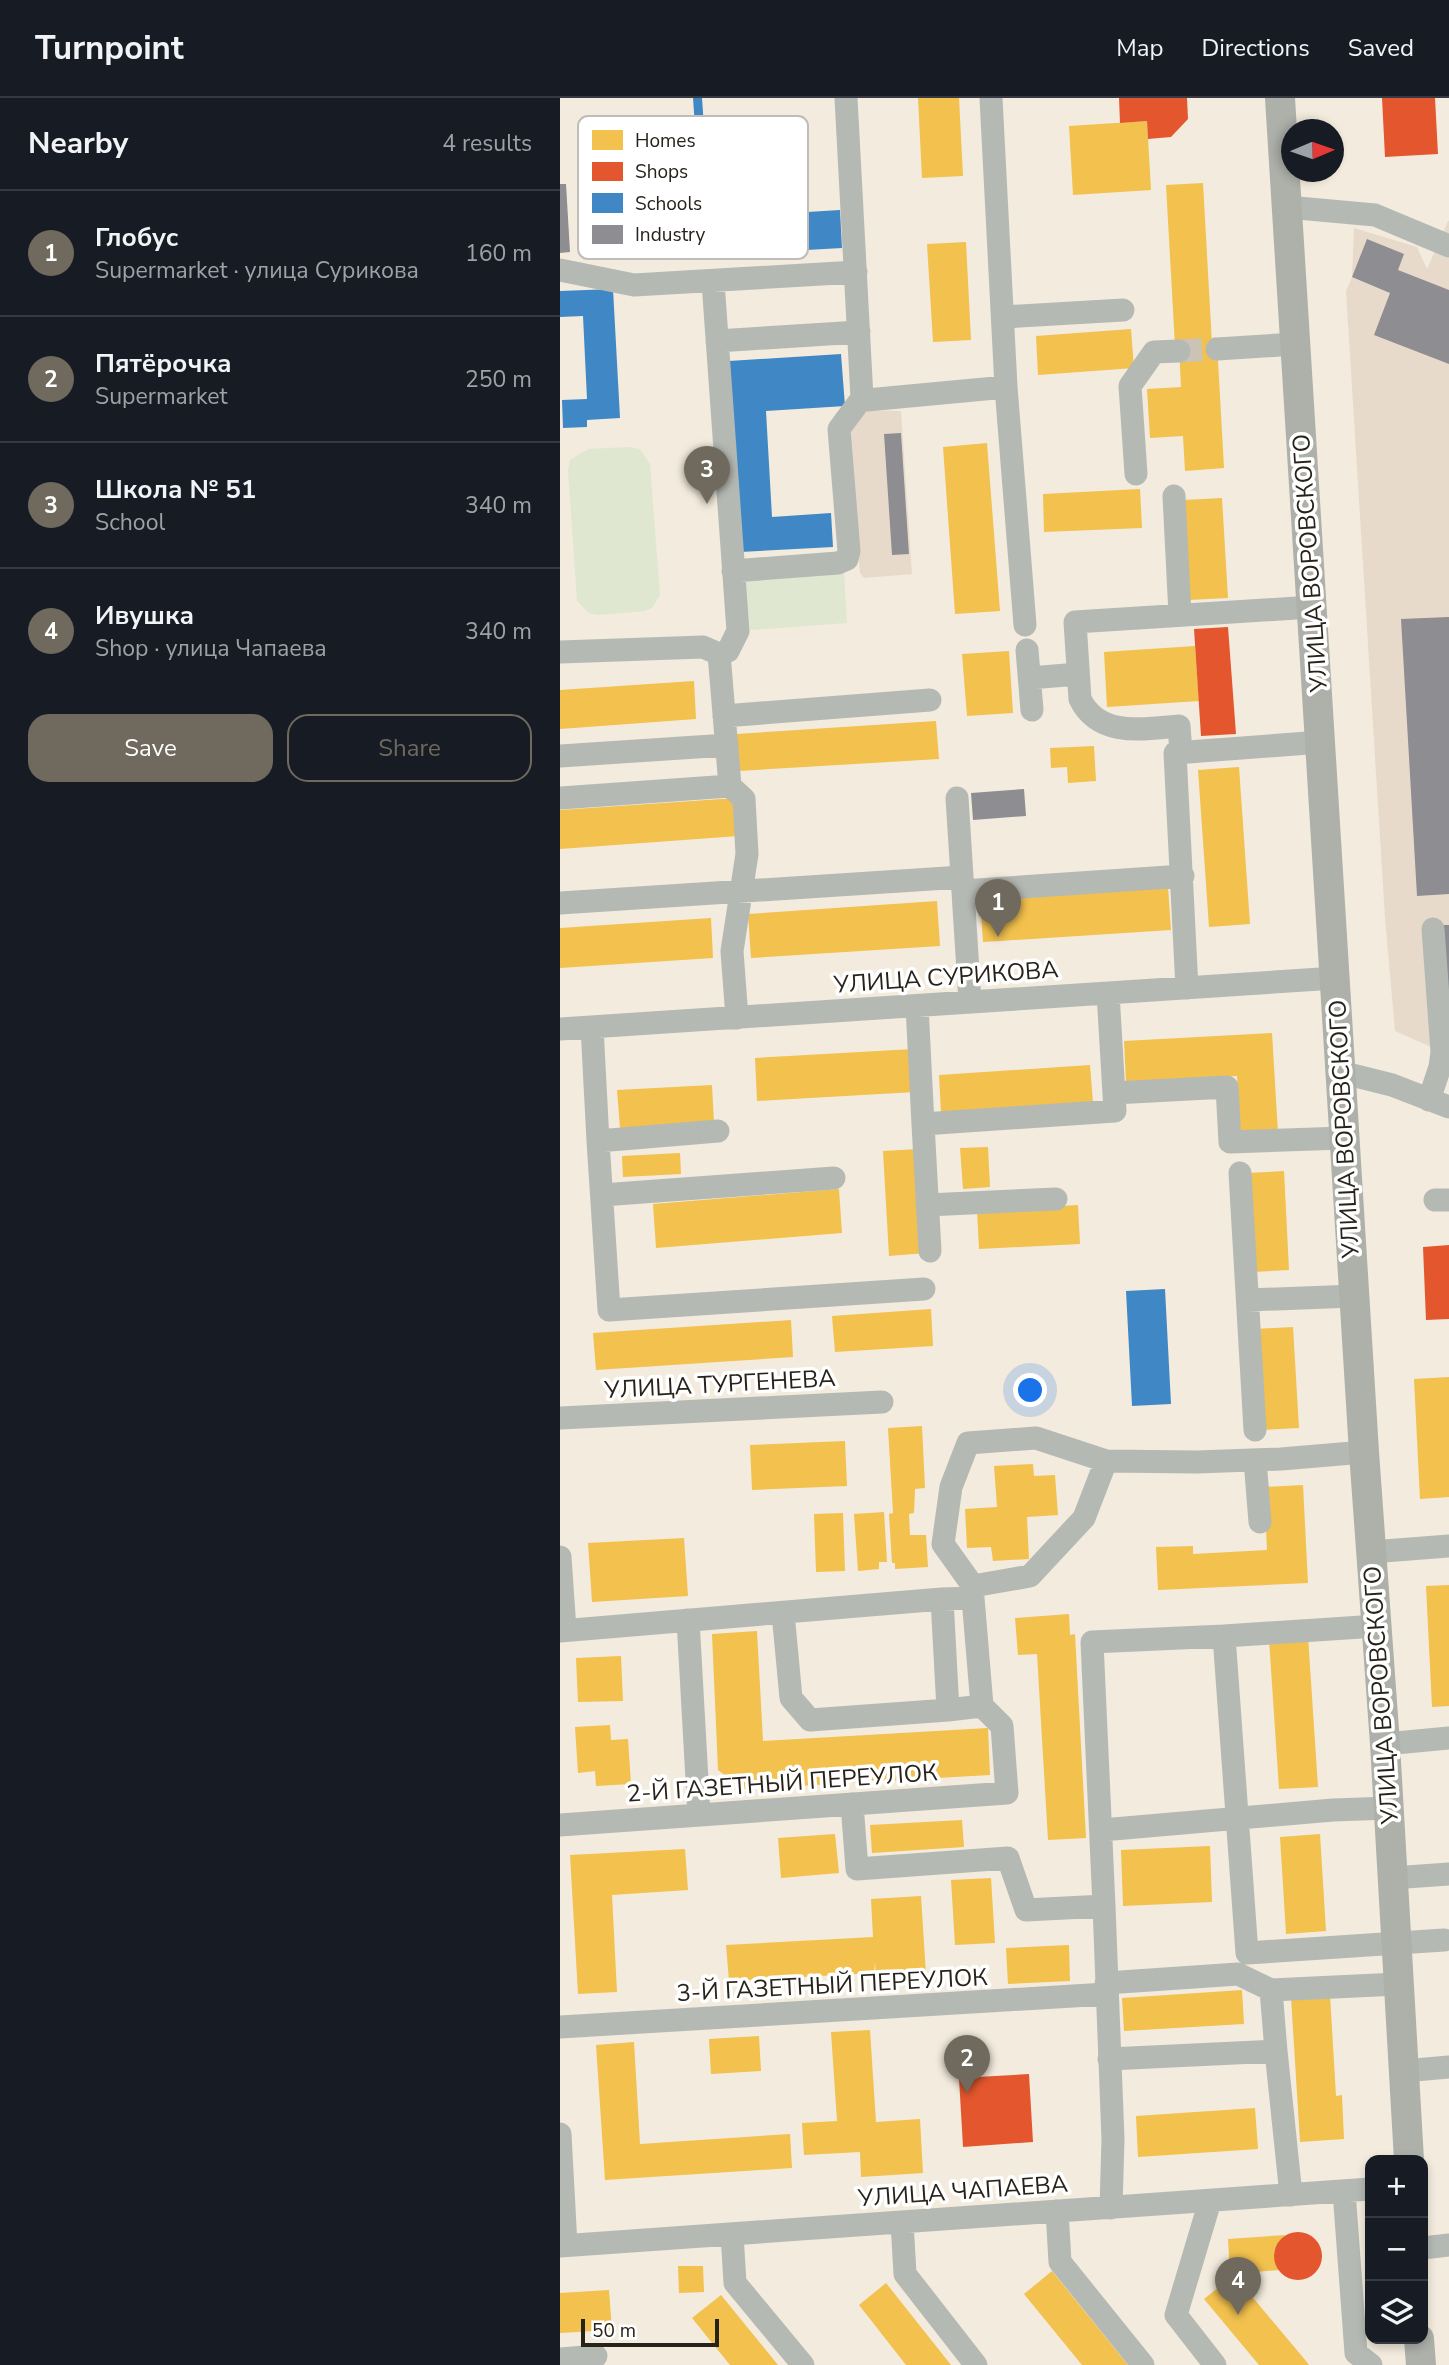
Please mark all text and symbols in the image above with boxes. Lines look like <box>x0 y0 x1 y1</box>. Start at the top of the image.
text: Turnpoint <box>35 26 184 71</box>
text: Map <box>1116 32 1163 64</box>
text: Directions <box>1201 32 1310 64</box>
text: Saved <box>1348 32 1414 64</box>
legend <box>578 116 808 259</box>
north arrow <box>1281 119 1344 182</box>
text: Nearby <box>28 123 128 164</box>
text: 4 results <box>442 128 532 159</box>
text: Homes <box>635 128 696 154</box>
text: Shops <box>635 159 688 185</box>
text: Schools <box>635 191 702 217</box>
text: Глобус <box>95 220 179 255</box>
text: Industry <box>635 222 705 248</box>
text: 1 <box>44 238 58 269</box>
text: 160 m <box>465 238 532 269</box>
text: Supermarket · улица Сурикова <box>95 255 419 286</box>
text: Пятёрочка <box>95 346 232 381</box>
text: 2 <box>44 364 58 395</box>
text: 250 m <box>465 364 532 395</box>
text: Supermarket <box>95 381 228 412</box>
street label: УЛИЦА ВОРОВСКОГО <box>1285 433 1335 694</box>
pin: 3 <box>684 446 730 504</box>
text: Школа № 51 <box>95 472 256 507</box>
text: 3 <box>44 490 58 521</box>
text: 340 m <box>465 490 532 521</box>
text: School <box>95 507 165 538</box>
text: Ивушка <box>95 598 194 633</box>
text: 4 <box>44 616 58 647</box>
text: 340 m <box>465 616 532 647</box>
text: Shop · улица Чапаева <box>95 633 327 664</box>
button: Save <box>28 714 273 782</box>
button: Share <box>287 714 532 782</box>
pin: 1 <box>975 879 1021 937</box>
street label: УЛИЦА СУРИКОВА <box>832 953 1060 1001</box>
street label: УЛИЦА ВОРОВСКОГО <box>1321 999 1367 1260</box>
street label: УЛИЦА ТУРГЕНЕВА <box>603 1362 837 1406</box>
your location <box>1013 1373 1047 1407</box>
street label: УЛИЦА ВОРОВСКОГО <box>1356 1565 1406 1826</box>
street label: 2-Й ГАЗЕТНЫЙ ПЕРЕУЛОК <box>626 1756 939 1810</box>
street label: 3-Й ГАЗЕТНЫЙ ПЕРЕУЛОК <box>676 1961 989 2009</box>
pin: 2 <box>944 2035 990 2093</box>
map controls <box>1365 2155 1428 2344</box>
button: + <box>1365 2155 1428 2218</box>
street label: УЛИЦА ЧАПАЕВА <box>856 2168 1070 2214</box>
button: − <box>1365 2218 1428 2281</box>
pin: 4 <box>1215 2257 1261 2315</box>
button: layers <box>1365 2281 1428 2344</box>
scale bar <box>581 2316 719 2348</box>
text: 50 m <box>592 2318 636 2344</box>

